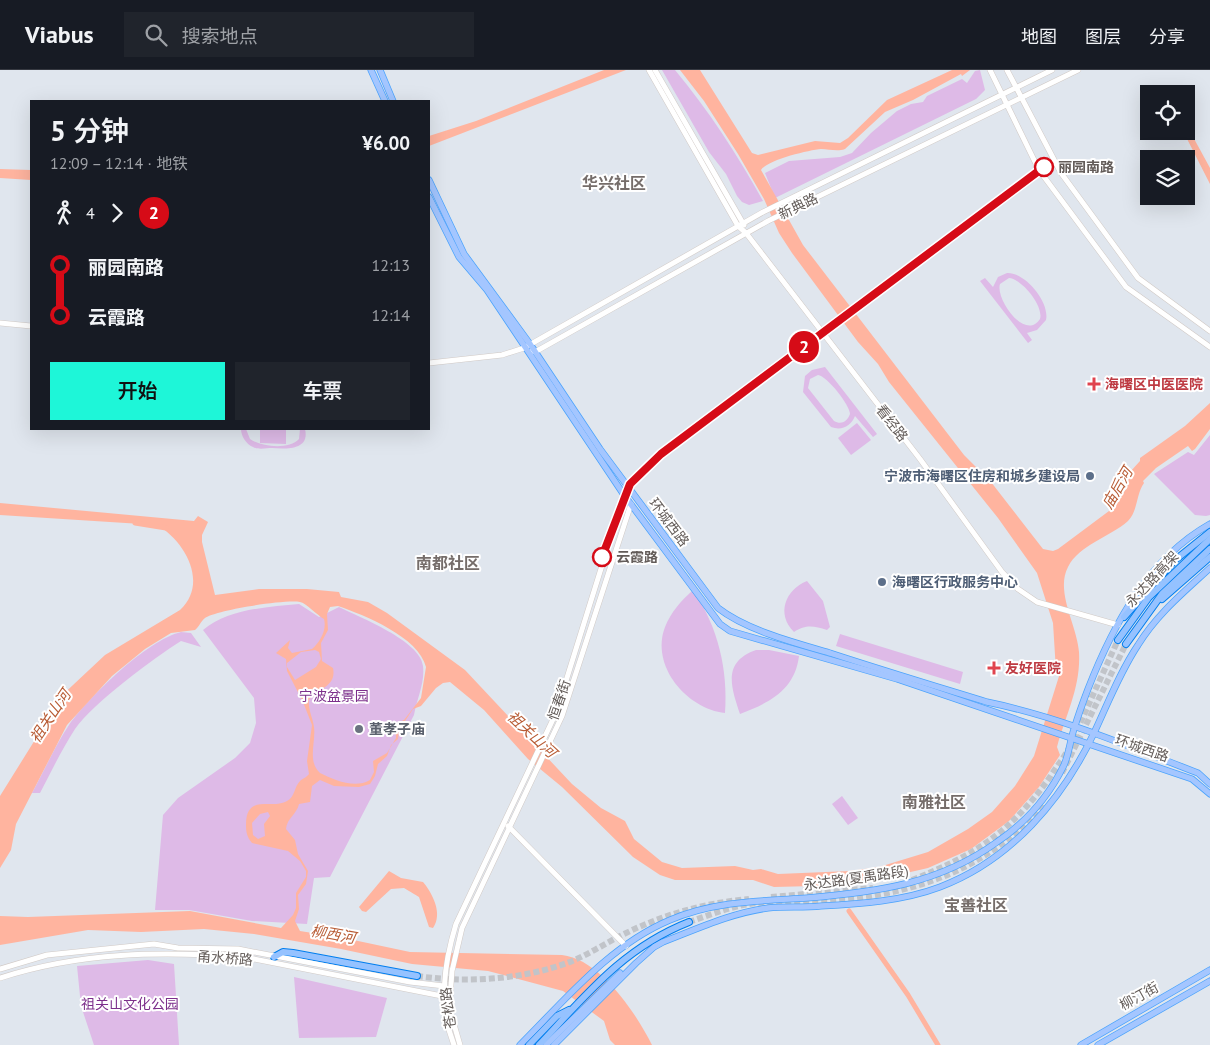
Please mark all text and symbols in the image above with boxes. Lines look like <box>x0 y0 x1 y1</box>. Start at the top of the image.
search box <box>124 12 474 57</box>
text: Viabus <box>25 19 94 50</box>
icon: search <box>142 21 170 49</box>
text: 搜索地点 <box>182 24 258 48</box>
text: 地图 <box>1021 25 1057 48</box>
text: 图层 <box>1085 25 1121 48</box>
text: 分享 <box>1149 25 1185 48</box>
map controls <box>1140 85 1195 205</box>
button: locate <box>1140 85 1195 140</box>
text: 5 分钟 <box>50 112 129 149</box>
text: ¥6.00 <box>362 131 410 155</box>
button: layers <box>1140 150 1195 205</box>
text: 12:09 – 12:14 · 地铁 <box>50 153 188 173</box>
marker: 丽园南路 <box>1034 157 1054 177</box>
place label: 丽园南路 <box>1058 158 1114 176</box>
district label: 华兴社区 <box>582 173 646 193</box>
street label: 新典路 <box>775 189 821 223</box>
icon: walk <box>50 199 78 227</box>
icon: forward <box>103 199 131 227</box>
text: 2 <box>149 201 159 224</box>
text: 4 <box>86 203 95 223</box>
text: 丽园南路 <box>88 255 164 279</box>
text: 12:13 <box>372 255 410 275</box>
text: 云霞路 <box>88 305 145 329</box>
text: 12:14 <box>372 305 410 325</box>
line badge: 2 <box>788 331 820 363</box>
text: 2 <box>799 335 809 358</box>
button: 开始 <box>50 362 225 420</box>
button: 车票 <box>235 362 410 420</box>
place label: 海曙区中医医院 <box>1105 375 1203 393</box>
marker: 海曙区中医医院 <box>1087 377 1101 391</box>
street label: 看经路 <box>872 401 912 445</box>
water label: 庙后河 <box>1098 461 1138 512</box>
place label: 宁波市海曙区住房和城乡建设局 <box>884 467 1080 485</box>
marker: 宁波市海曙区住房和城乡建设局 <box>1084 470 1096 482</box>
street label: 环城西路 <box>645 494 693 550</box>
marker: 云霞路 <box>592 547 612 567</box>
street label: 永达路高架 <box>1122 547 1182 611</box>
place label: 云霞路 <box>616 548 658 566</box>
district label: 南都社区 <box>416 553 480 573</box>
place label: 海曙区行政服务中心 <box>892 573 1018 591</box>
marker: 海曙区行政服务中心 <box>876 576 888 588</box>
place label: 友好医院 <box>1005 659 1061 677</box>
marker: 友好医院 <box>987 661 1001 675</box>
street label: 恒春街 <box>544 677 574 723</box>
water label: 祖关山河 <box>25 683 76 746</box>
park label: 宁波盆景园 <box>299 687 369 705</box>
water label: 祖关山河 <box>504 707 563 763</box>
place label: 董孝子庙 <box>369 720 425 738</box>
marker: 董孝子庙 <box>353 723 365 735</box>
street label: 环城西路 <box>1113 730 1171 766</box>
district label: 南雅社区 <box>902 792 966 812</box>
street label: 永达路(夏禹路段) <box>802 862 910 894</box>
district label: 宝善社区 <box>944 895 1008 915</box>
water label: 柳西河 <box>309 921 360 948</box>
street label: 甬水桥路 <box>196 947 254 969</box>
street label: 柳汀街 <box>1116 978 1162 1014</box>
street label: 苍松路 <box>437 986 459 1030</box>
park label: 祖关山文化公园 <box>81 995 179 1013</box>

